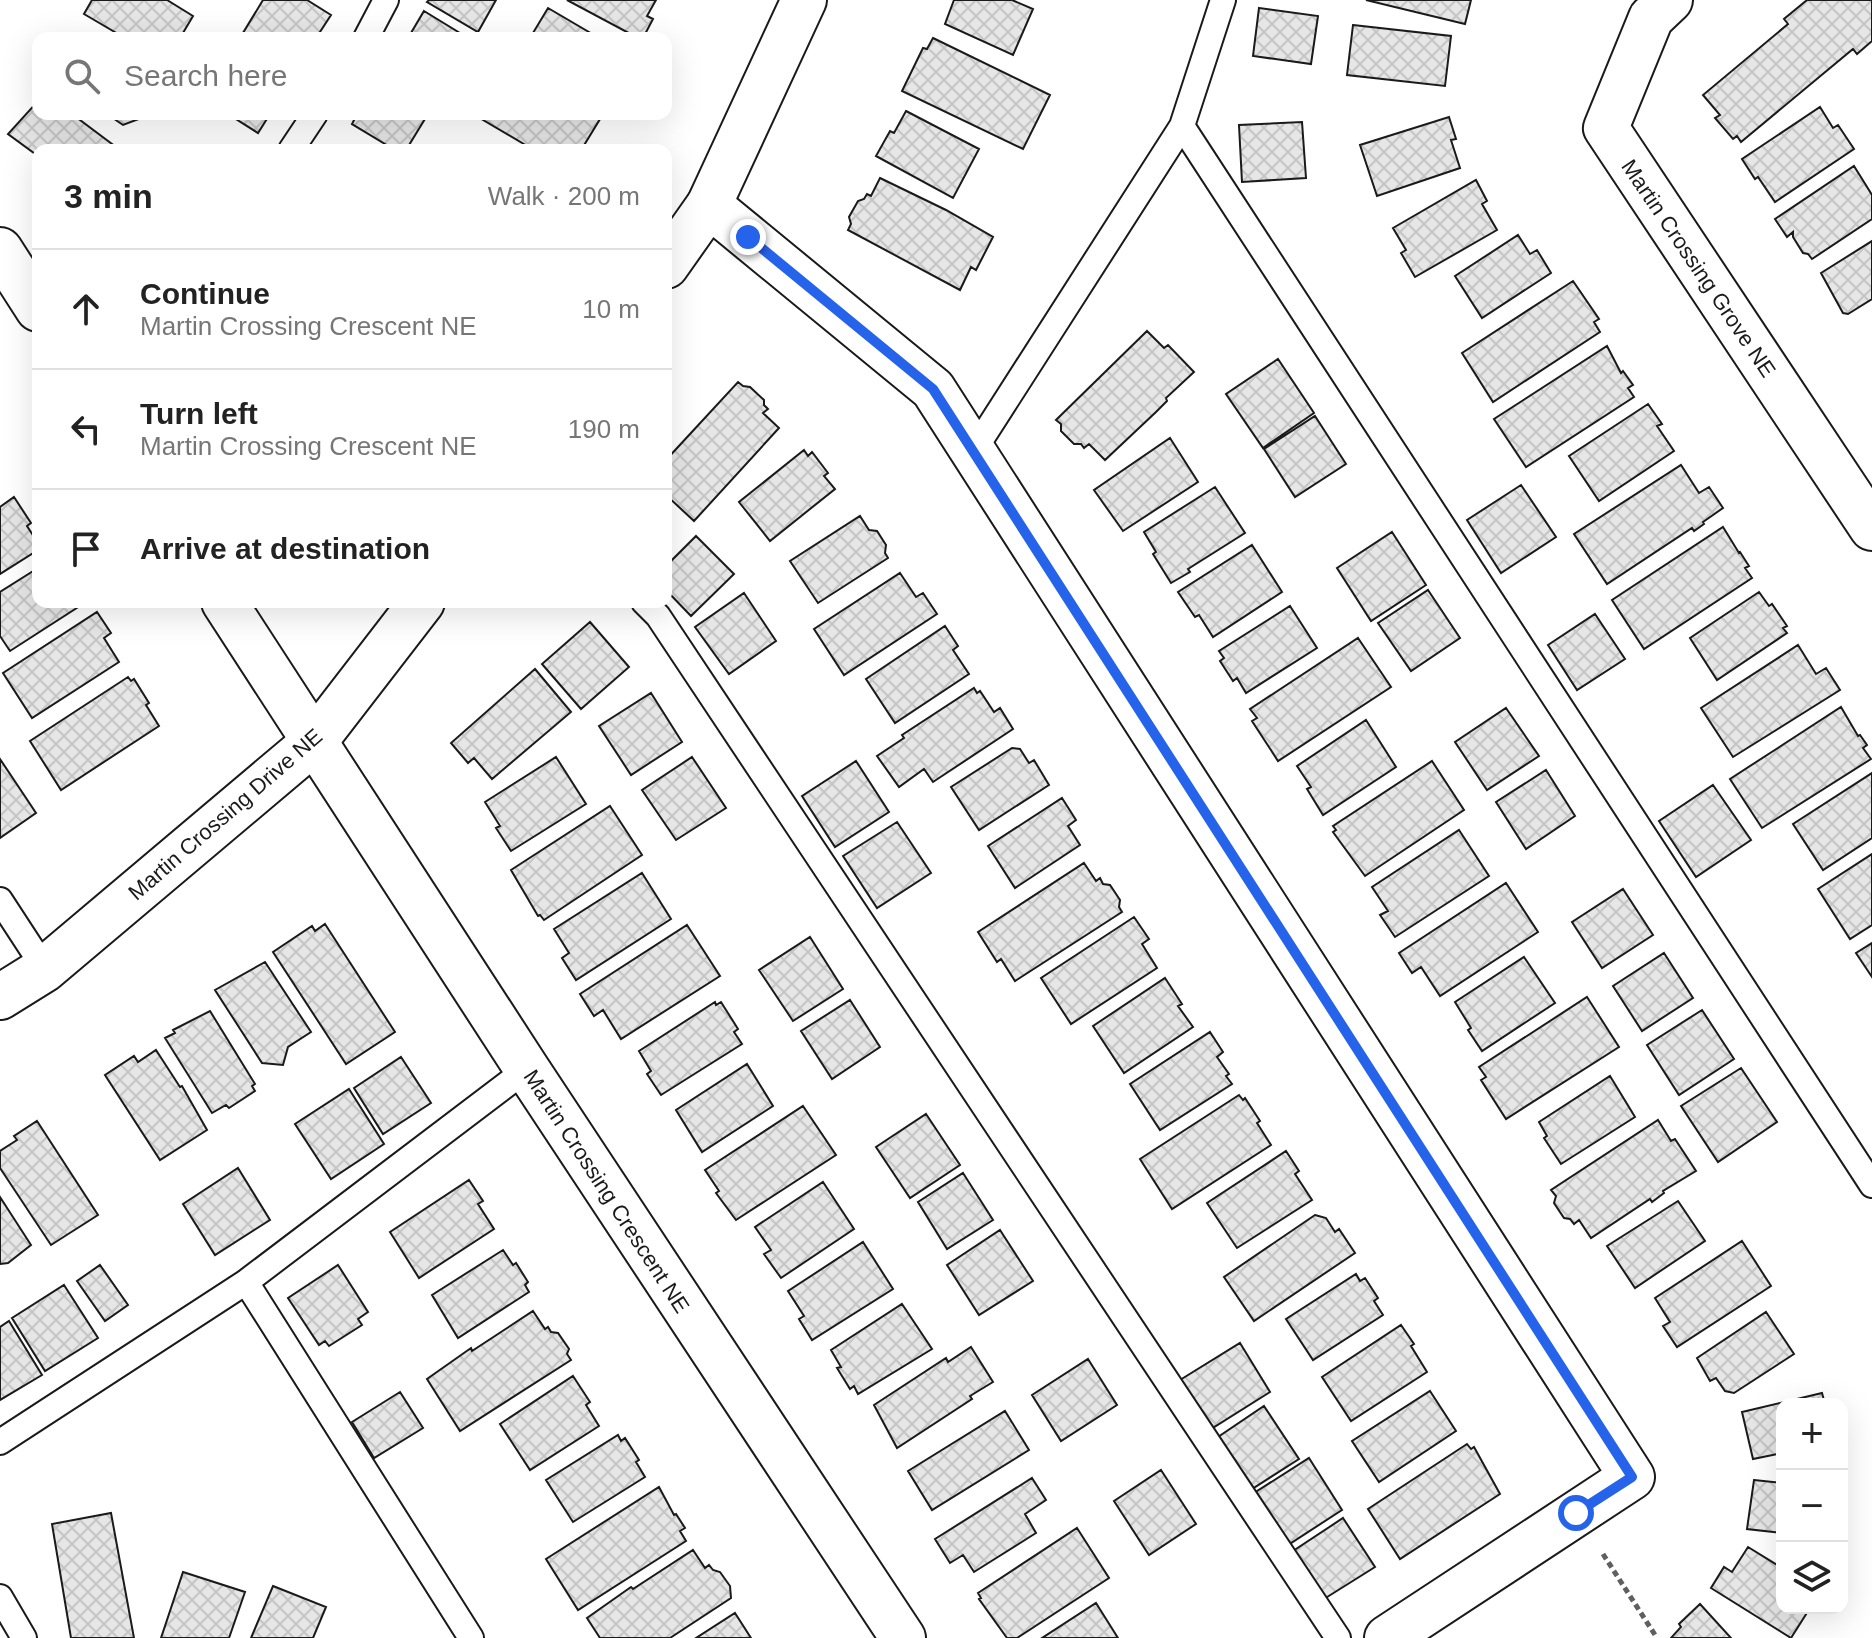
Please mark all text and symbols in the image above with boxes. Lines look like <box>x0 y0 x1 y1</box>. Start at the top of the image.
search box <box>32 32 672 120</box>
icon: search <box>60 54 104 98</box>
text: Search here <box>124 59 287 92</box>
street label: Martin Crossing Grove NE <box>1616 155 1781 382</box>
text: 3 min <box>64 177 153 215</box>
text: Walk · 200 m <box>488 181 640 211</box>
route end <box>730 219 766 255</box>
text: Continue <box>140 277 270 310</box>
icon: ahead <box>64 287 108 331</box>
text: 10 m <box>582 294 640 324</box>
text: Martin Crossing Crescent NE <box>140 311 477 341</box>
text: Turn left <box>140 397 258 430</box>
icon: left <box>64 407 108 451</box>
text: 190 m <box>568 414 640 444</box>
text: Martin Crossing Crescent NE <box>140 431 477 461</box>
icon: arrive <box>64 527 108 571</box>
text: Arrive at destination <box>140 532 430 565</box>
street label: Martin Crossing Drive NE <box>123 724 327 905</box>
street label: Martin Crossing Crescent NE <box>519 1065 695 1318</box>
map controls <box>1776 1398 1848 1614</box>
button: + <box>1776 1398 1848 1470</box>
button: − <box>1776 1470 1848 1542</box>
route start <box>1558 1495 1594 1531</box>
button: layers <box>1776 1542 1848 1614</box>

